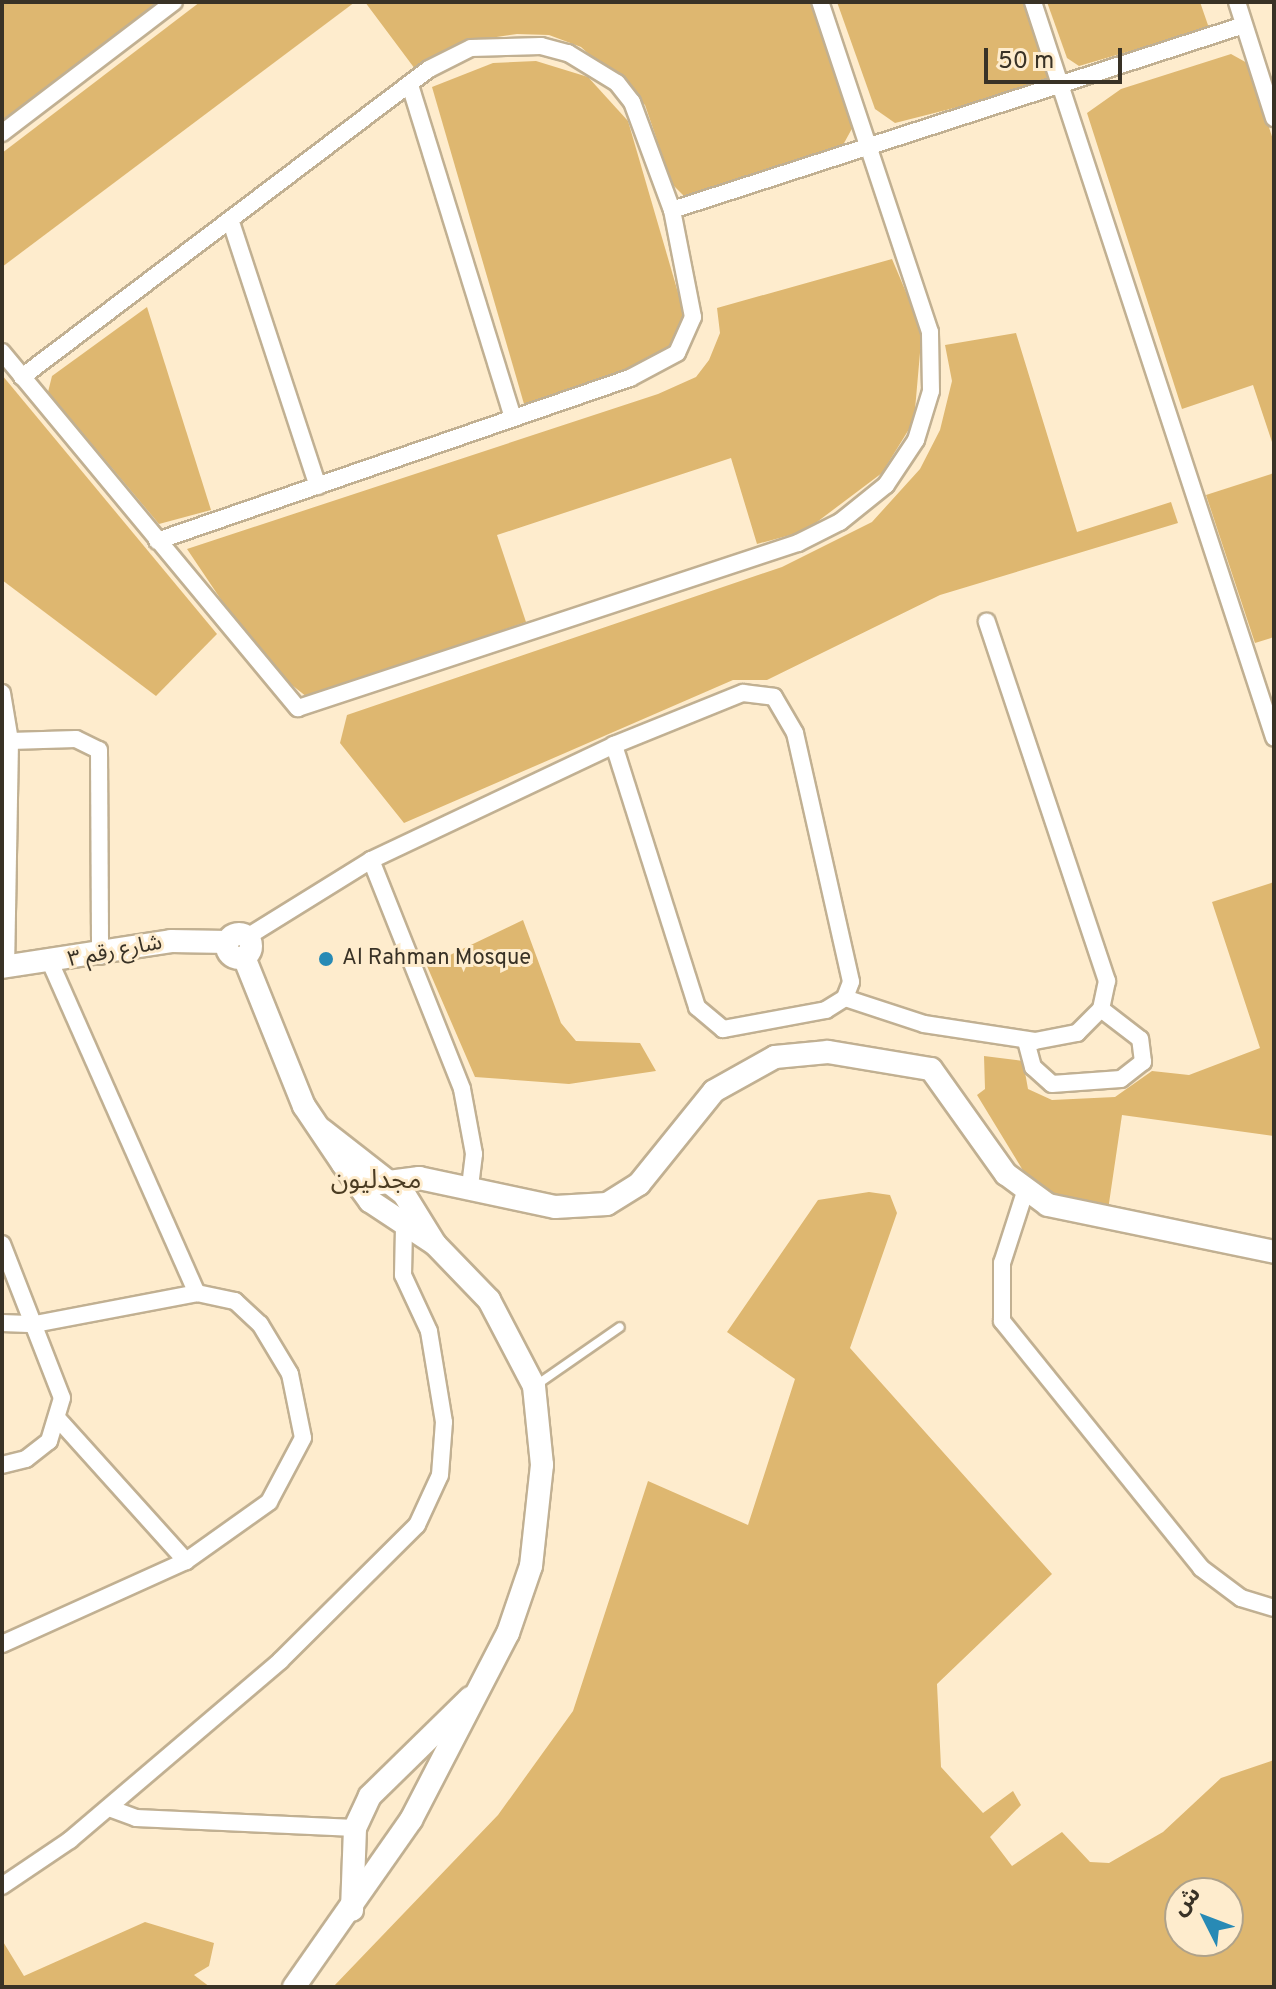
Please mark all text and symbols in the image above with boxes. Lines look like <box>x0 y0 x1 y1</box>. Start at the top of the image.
scale bar <box>988 32 1126 82</box>
text: 50 m <box>998 47 1054 77</box>
street label: شارع رقم ٣ <box>66 930 164 974</box>
place label: Al Rahman Mosque <box>342 946 531 972</box>
marker: Al Rahman Mosque <box>317 950 335 968</box>
district label: مجدليون <box>331 1166 421 1198</box>
north arrow <box>1164 1877 1244 1957</box>
text: ش <box>1167 1882 1207 1922</box>

